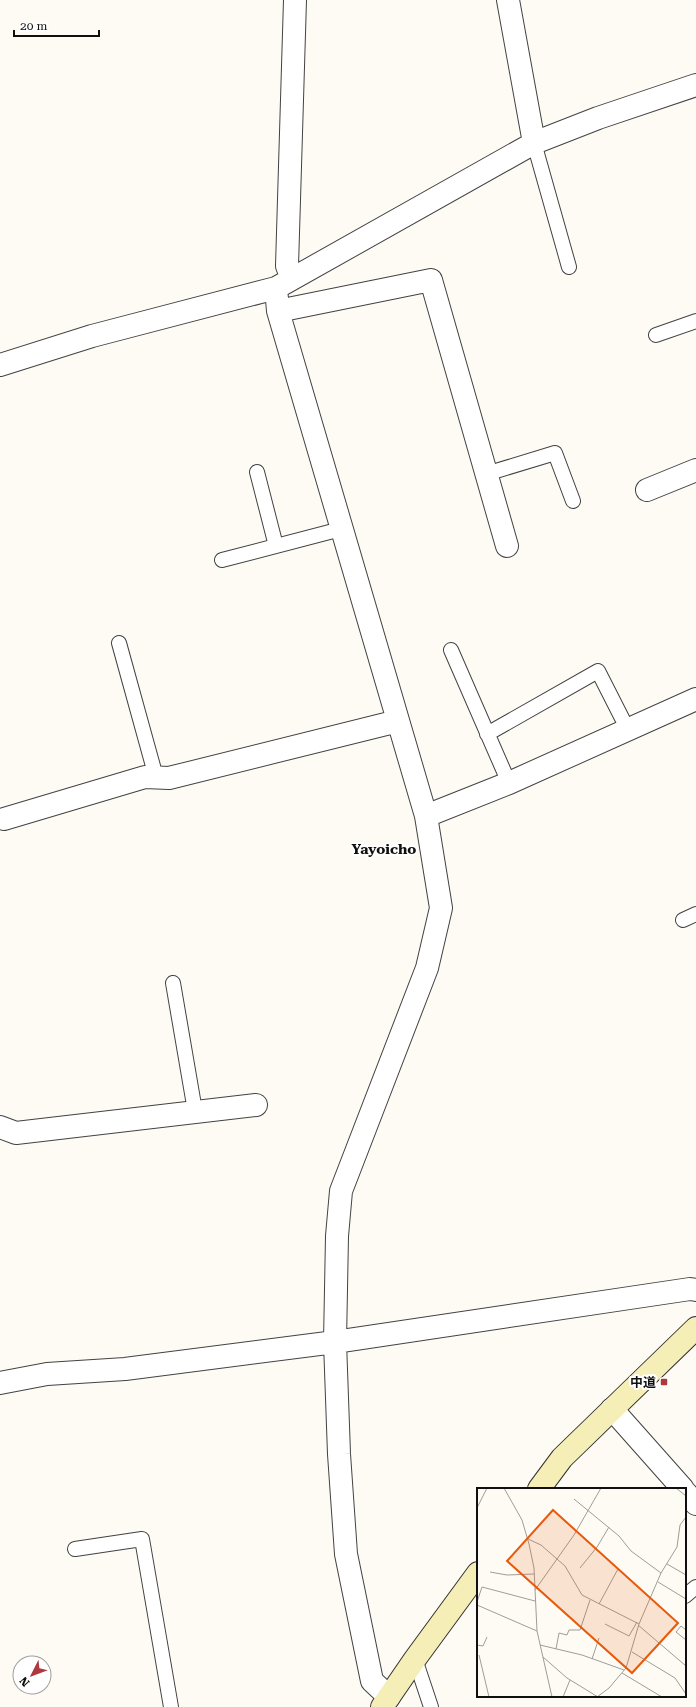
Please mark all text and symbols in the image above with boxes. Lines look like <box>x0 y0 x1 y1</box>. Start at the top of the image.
scale bar <box>14 12 99 38</box>
text: 20 m <box>20 19 47 33</box>
district label: Yayoicho <box>352 841 416 857</box>
place label: 中道 <box>630 1375 656 1390</box>
marker: 中道 <box>659 1377 669 1387</box>
inset map <box>477 1488 686 1697</box>
north arrow <box>12 1655 52 1695</box>
text: N <box>17 1673 33 1689</box>

